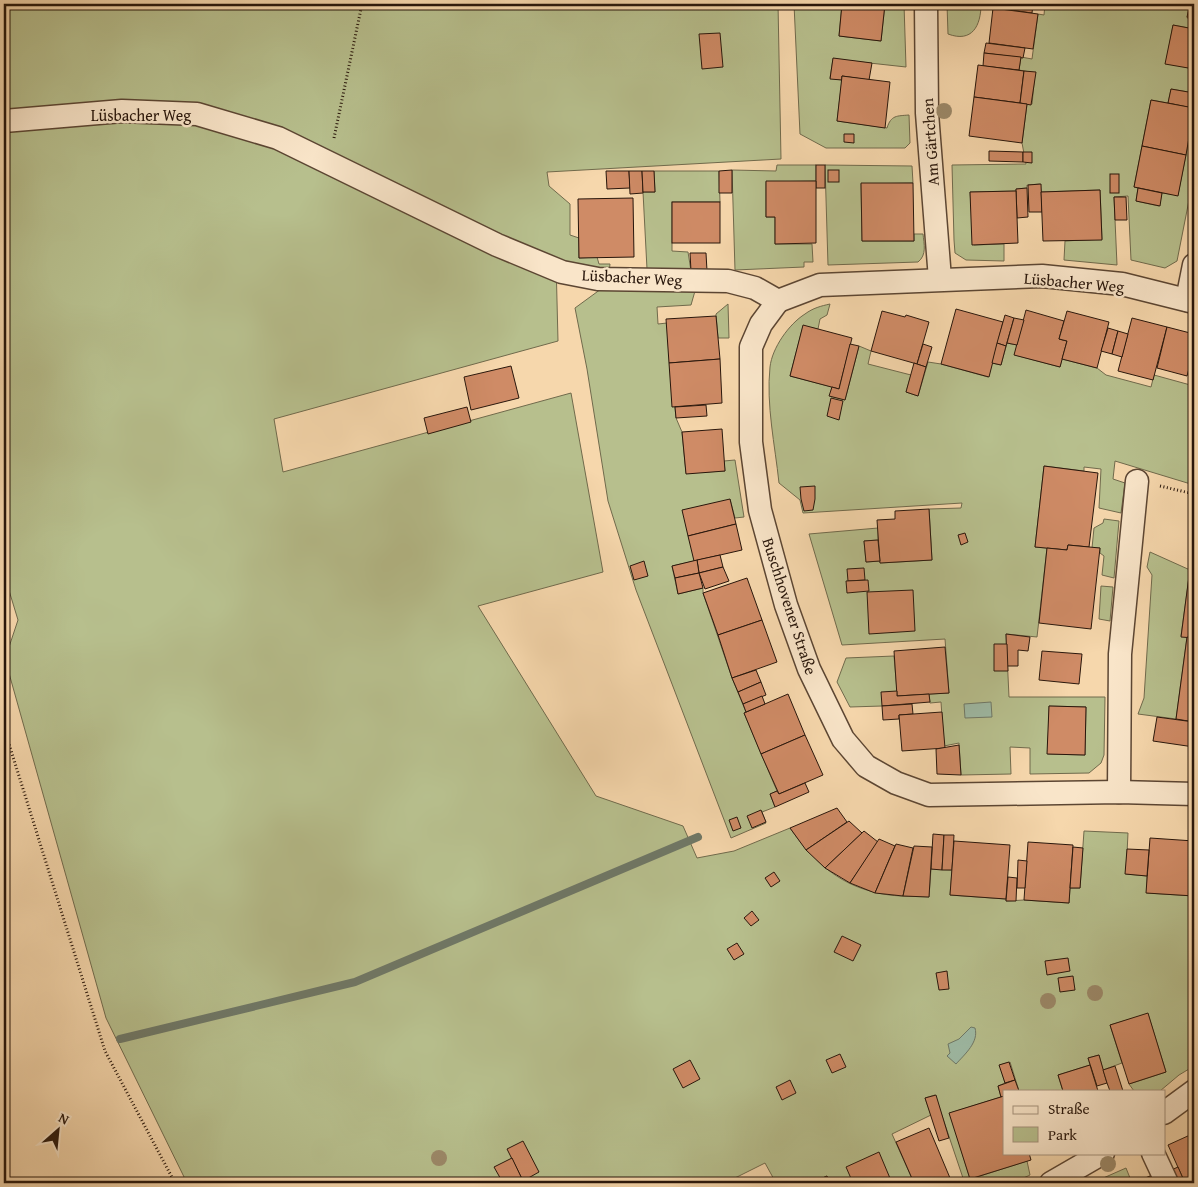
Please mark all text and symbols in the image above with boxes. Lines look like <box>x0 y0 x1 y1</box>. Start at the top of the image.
street label: Am Gärtchen <box>915 97 945 187</box>
street label: Lüsbacher Weg <box>91 103 191 127</box>
street label: Lüsbacher Weg <box>581 262 683 292</box>
street label: Lüsbacher Weg <box>1023 266 1125 298</box>
street label: Buschhovener Straße <box>757 534 823 678</box>
legend <box>1003 1090 1166 1154</box>
text: Straße <box>1048 1098 1090 1119</box>
north arrow <box>32 1104 82 1154</box>
text: N <box>55 1107 73 1130</box>
text: Park <box>1048 1124 1077 1145</box>

